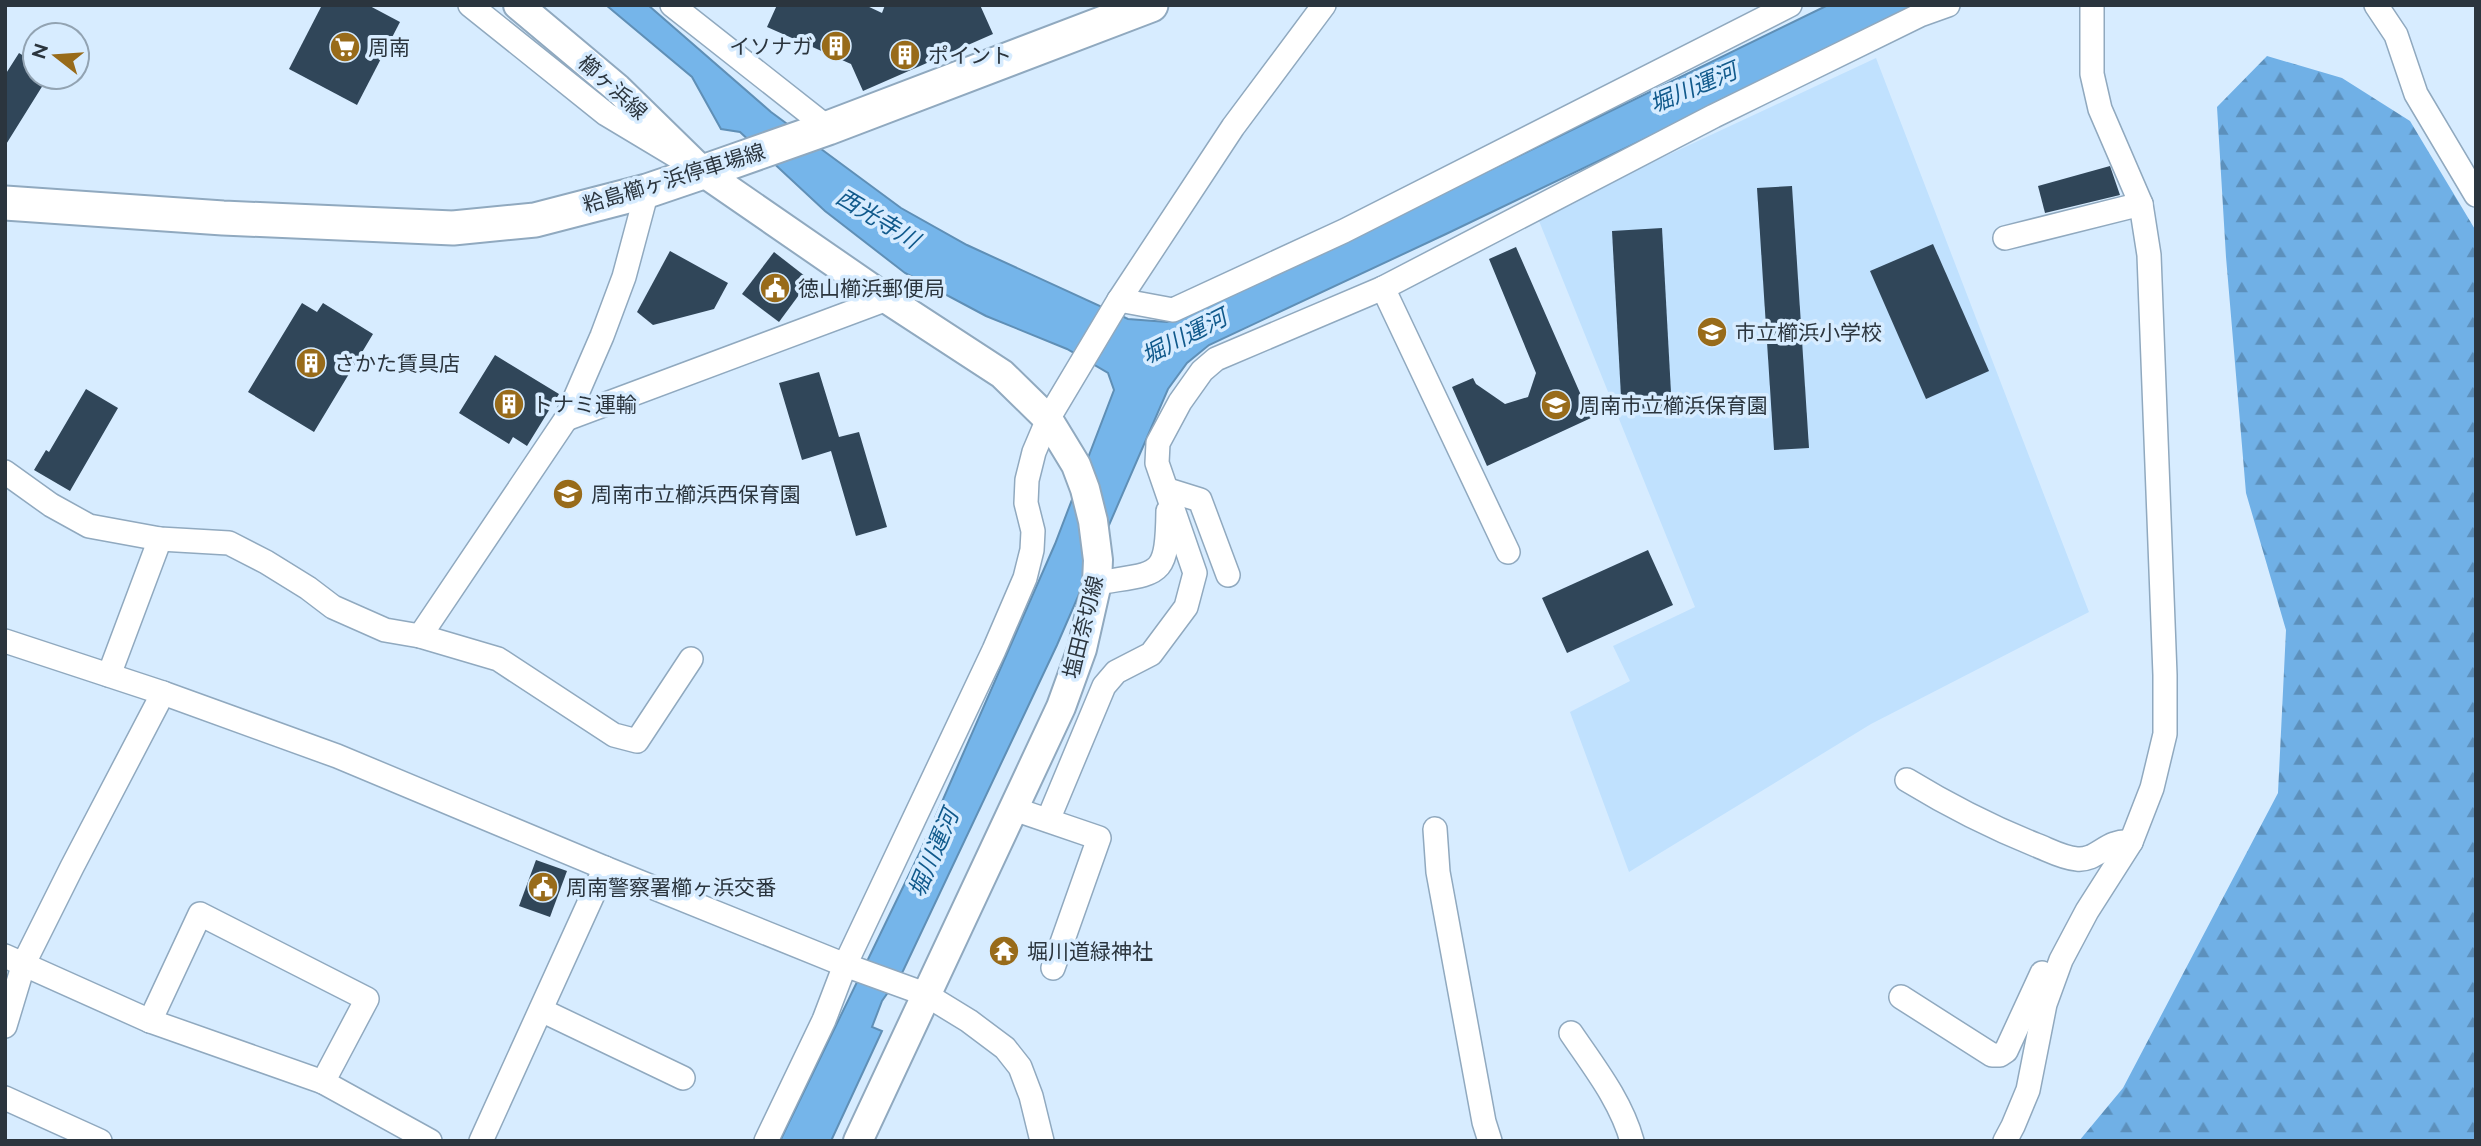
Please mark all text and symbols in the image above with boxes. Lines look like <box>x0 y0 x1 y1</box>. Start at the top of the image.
north arrow <box>21 21 91 91</box>
building icon: イソナガ <box>819 29 853 63</box>
supermarket icon: 周南 <box>328 30 362 64</box>
place label: イソナガ <box>729 34 813 59</box>
place label: 周南 <box>368 35 410 60</box>
building icon: ポイント <box>888 38 922 72</box>
text: N <box>27 41 52 61</box>
place label: ポイント <box>928 43 1012 68</box>
street label: 櫛ヶ浜線 <box>573 50 653 124</box>
water label: 堀川運河 <box>1645 55 1744 117</box>
street label: 粭島櫛ヶ浜停車場線 <box>580 138 768 218</box>
water label: 西光寺川 <box>832 183 927 255</box>
public building icon: 徳山櫛浜郵便局 <box>758 271 792 305</box>
place label: 徳山櫛浜郵便局 <box>798 276 945 301</box>
water label: 堀川運河 <box>1137 301 1235 369</box>
school or university icon: 市立櫛浜小学校 <box>1695 315 1729 349</box>
place label: 市立櫛浜小学校 <box>1735 320 1882 345</box>
building icon: さかた賃具店 <box>294 346 328 380</box>
place label: さかた賃具店 <box>334 351 460 376</box>
building icon: トナミ運輸 <box>492 387 526 421</box>
school or university icon: 周南市立櫛浜保育園 <box>1539 388 1573 422</box>
place label: トナミ運輸 <box>532 392 637 417</box>
place label: 周南市立櫛浜保育園 <box>1579 393 1768 418</box>
school or university icon: 周南市立櫛浜西保育園 <box>551 477 585 511</box>
place label: 周南市立櫛浜西保育園 <box>591 482 801 507</box>
street label: 塩田奈切線 <box>1058 573 1108 681</box>
water label: 堀川運河 <box>903 802 965 901</box>
public building icon: 周南警察署櫛ヶ浜交番 <box>526 870 560 904</box>
place label: 周南警察署櫛ヶ浜交番 <box>566 875 776 900</box>
temple icon: 堀川道緑神社 <box>987 934 1021 968</box>
place label: 堀川道緑神社 <box>1027 939 1153 964</box>

